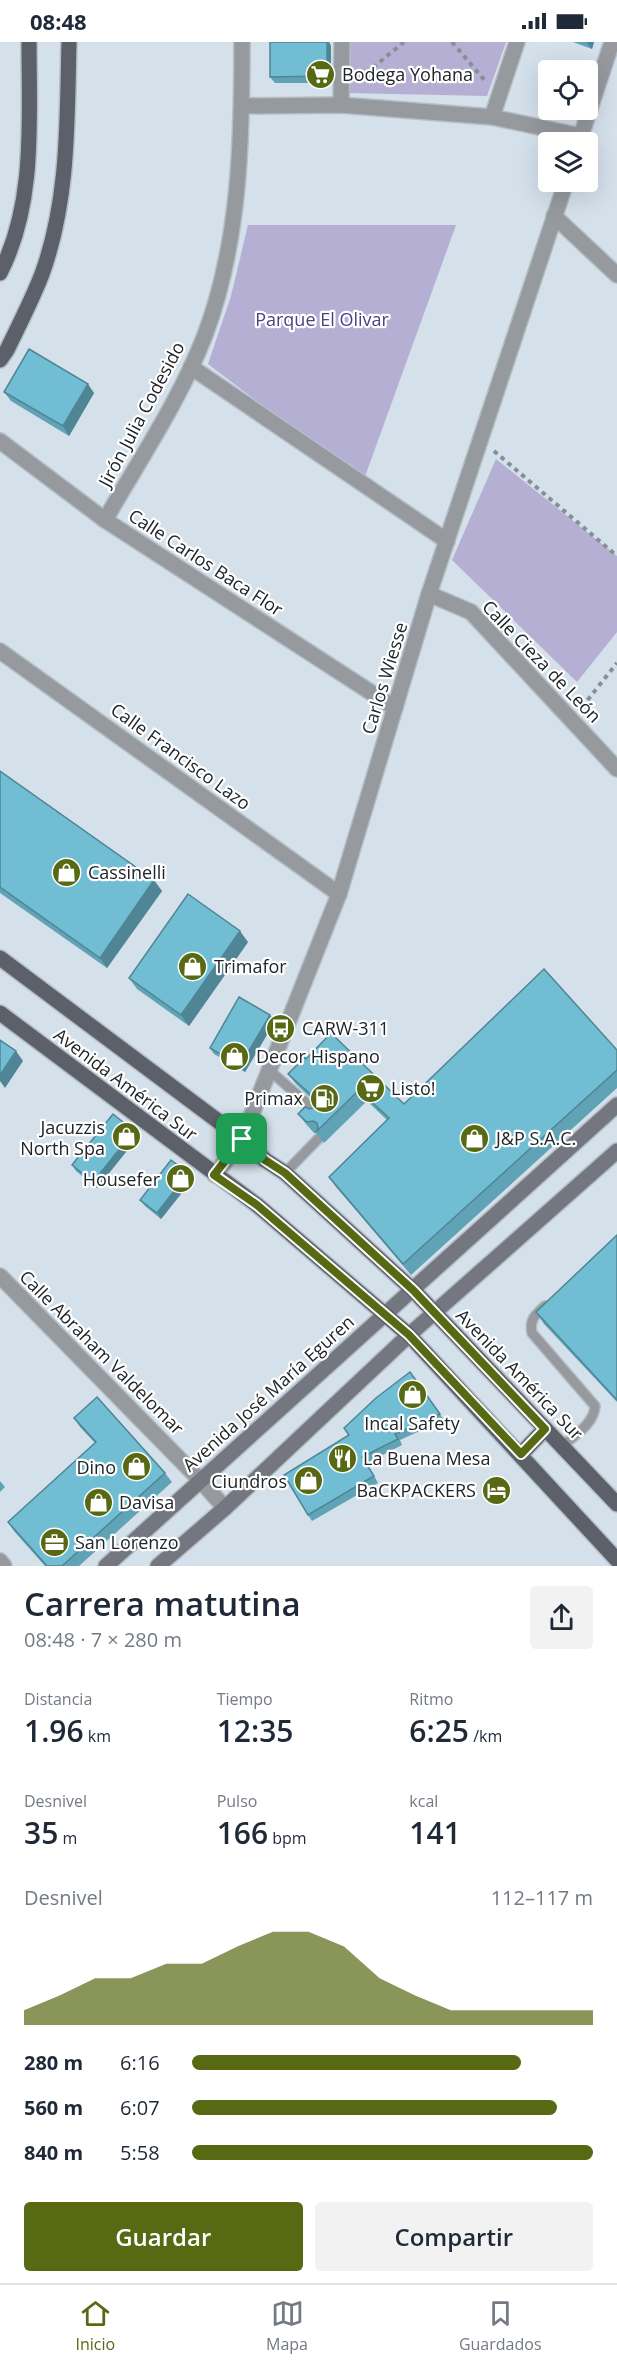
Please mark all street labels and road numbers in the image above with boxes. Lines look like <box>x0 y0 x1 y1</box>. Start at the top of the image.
street label: Jirón Julia Codesido <box>92 337 189 493</box>
street label: Calle Carlos Baca Flor <box>124 503 288 621</box>
street label: Calle Cieza de León <box>477 595 607 727</box>
street label: Carlos Wiesse <box>356 619 412 737</box>
street label: Calle Francisco Lazo <box>106 697 256 815</box>
street label: Avenida América Sur <box>50 1022 203 1146</box>
street label: Calle Abraham Valdelomar <box>15 1265 190 1440</box>
street label: Avenida América Sur <box>451 1303 589 1445</box>
street label: Avenida José María Eguren <box>177 1310 359 1476</box>

